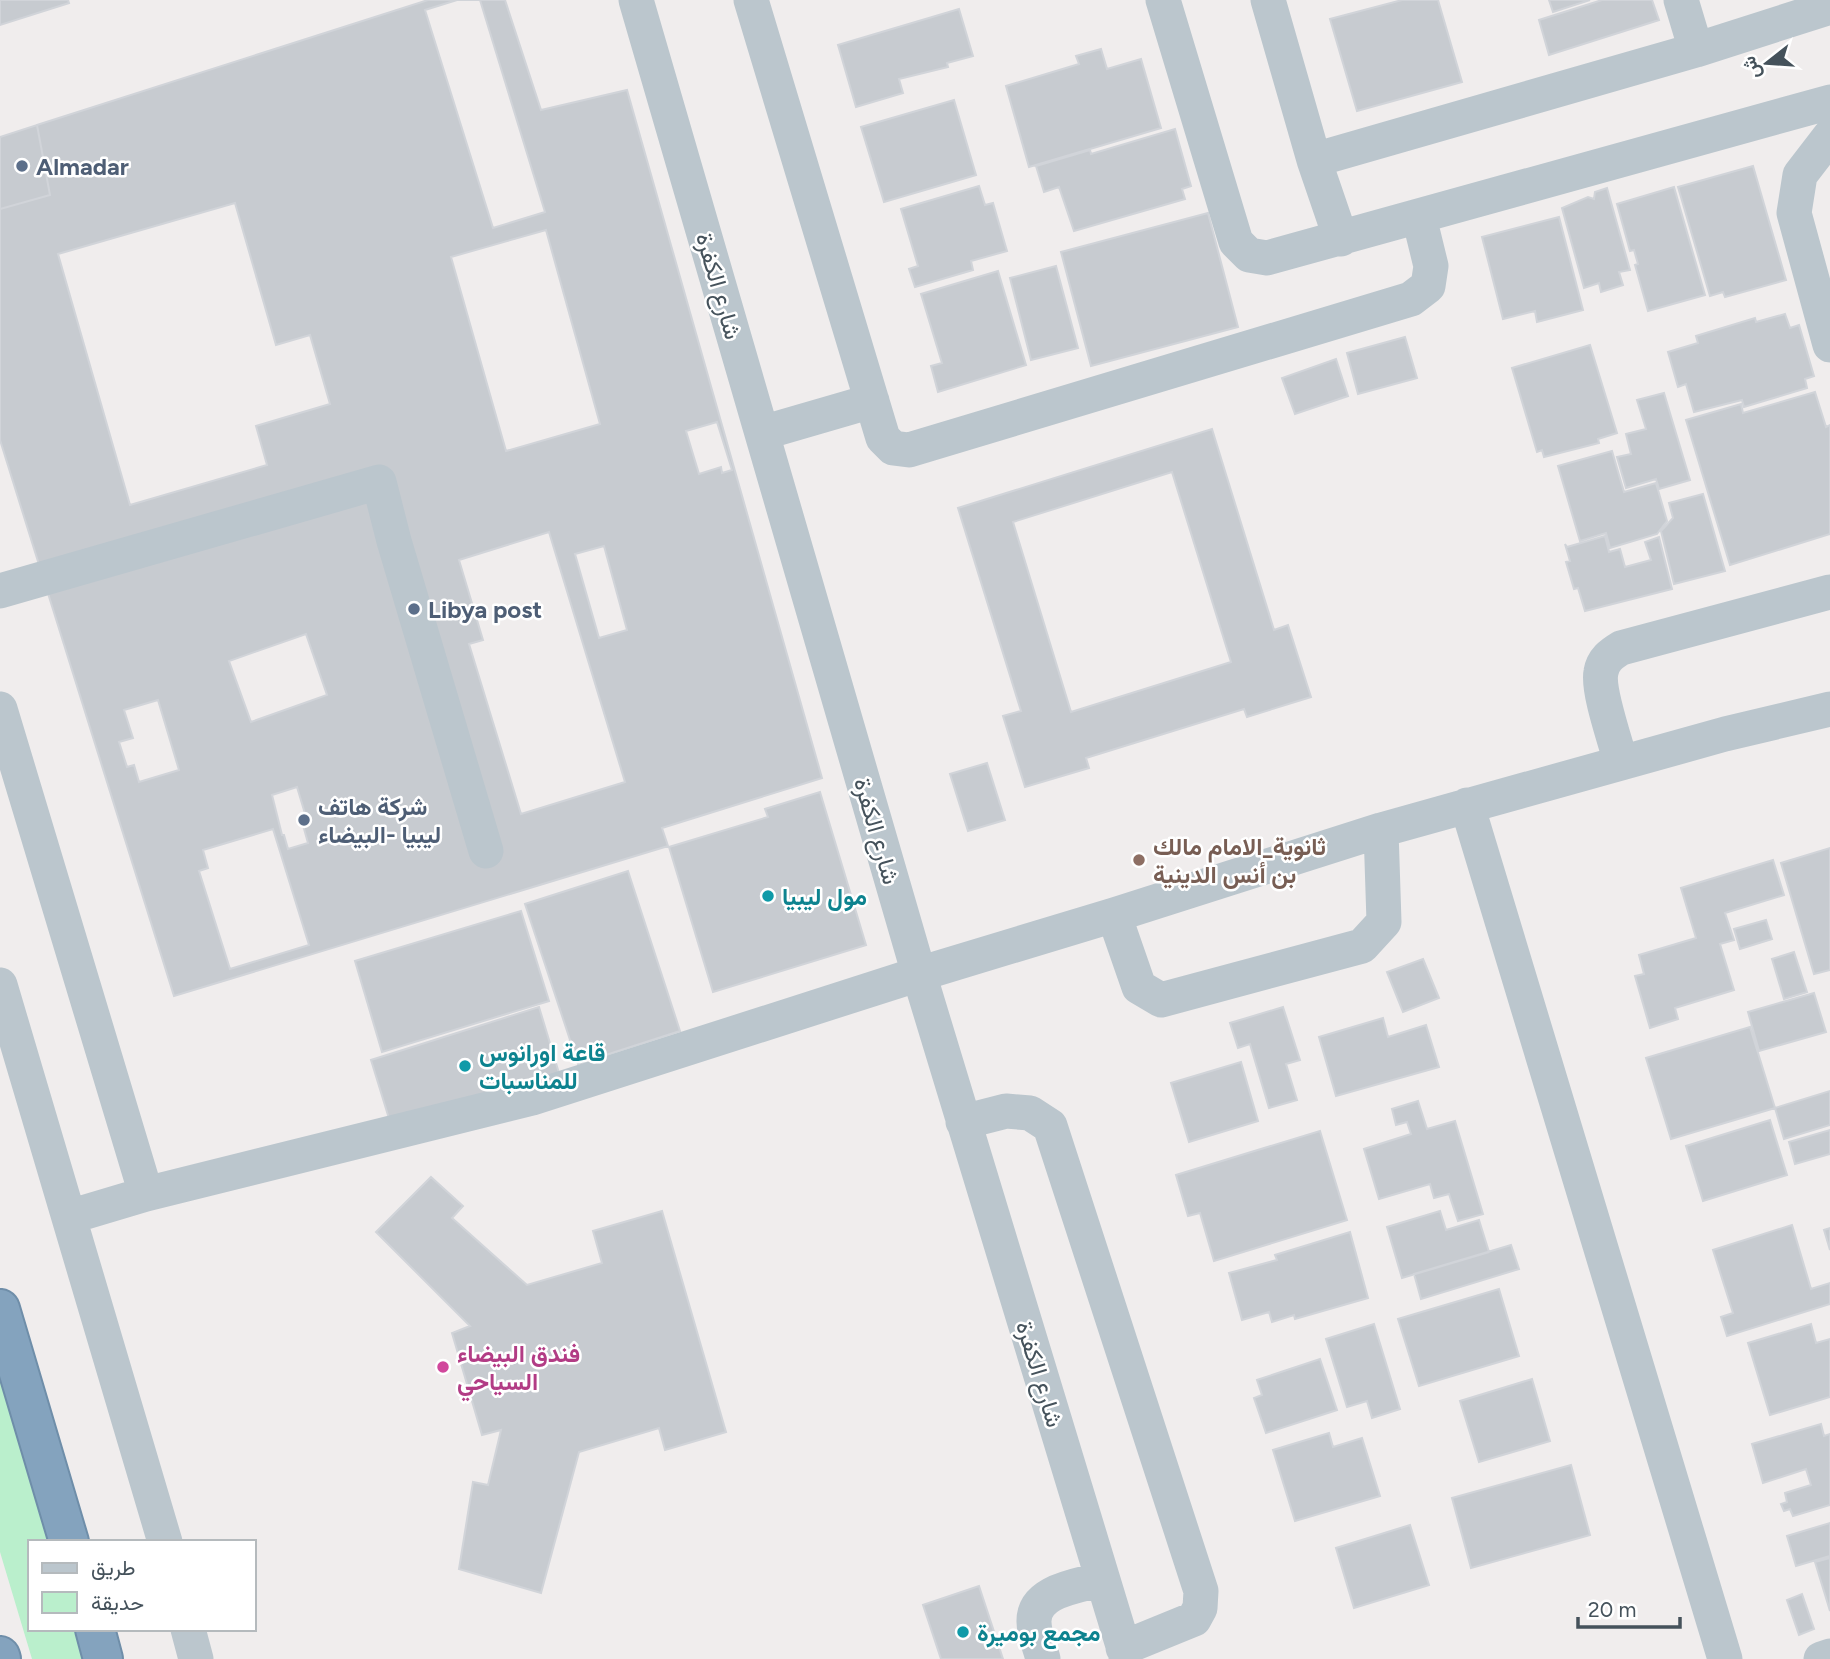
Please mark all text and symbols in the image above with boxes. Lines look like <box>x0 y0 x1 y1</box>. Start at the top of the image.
north arrow <box>1732 28 1802 98</box>
text: ش <box>1737 53 1766 82</box>
place label: Almadar <box>36 152 129 181</box>
marker: Almadar <box>14 158 30 174</box>
street label: شارع الكفرة <box>688 229 748 343</box>
place label: Libya post <box>428 595 542 624</box>
marker: Libya post <box>406 601 422 617</box>
street label: شارع الكفرة <box>846 774 906 888</box>
place label: شركة هاتف ليبيا -البيضاء <box>318 792 441 849</box>
marker: شركة هاتف ليبيا -البيضاء <box>296 812 312 828</box>
place label: ثانوية_الامام مالك بن أنس الدينية <box>1153 832 1326 889</box>
marker: ثانوية_الامام مالك بن أنس الدينية <box>1131 852 1147 868</box>
place label: مول ليبيا <box>782 882 867 912</box>
marker: مول ليبيا <box>760 888 776 904</box>
place label: قاعة اورانوس للمناسبات <box>479 1038 605 1095</box>
marker: قاعة اورانوس للمناسبات <box>457 1058 473 1074</box>
street label: شارع الكفرة <box>1008 1317 1070 1431</box>
place label: فندق البيضاء السياحي <box>457 1339 580 1402</box>
marker: فندق البيضاء السياحي <box>435 1359 451 1375</box>
legend <box>28 1540 256 1631</box>
text: طريق <box>91 1555 136 1581</box>
scale bar <box>1578 1586 1680 1630</box>
text: حديقة <box>91 1590 144 1615</box>
text: 20 m <box>1588 1597 1636 1622</box>
place label: مجمع بوميرة <box>977 1618 1101 1650</box>
marker: مجمع بوميرة <box>955 1624 971 1640</box>

